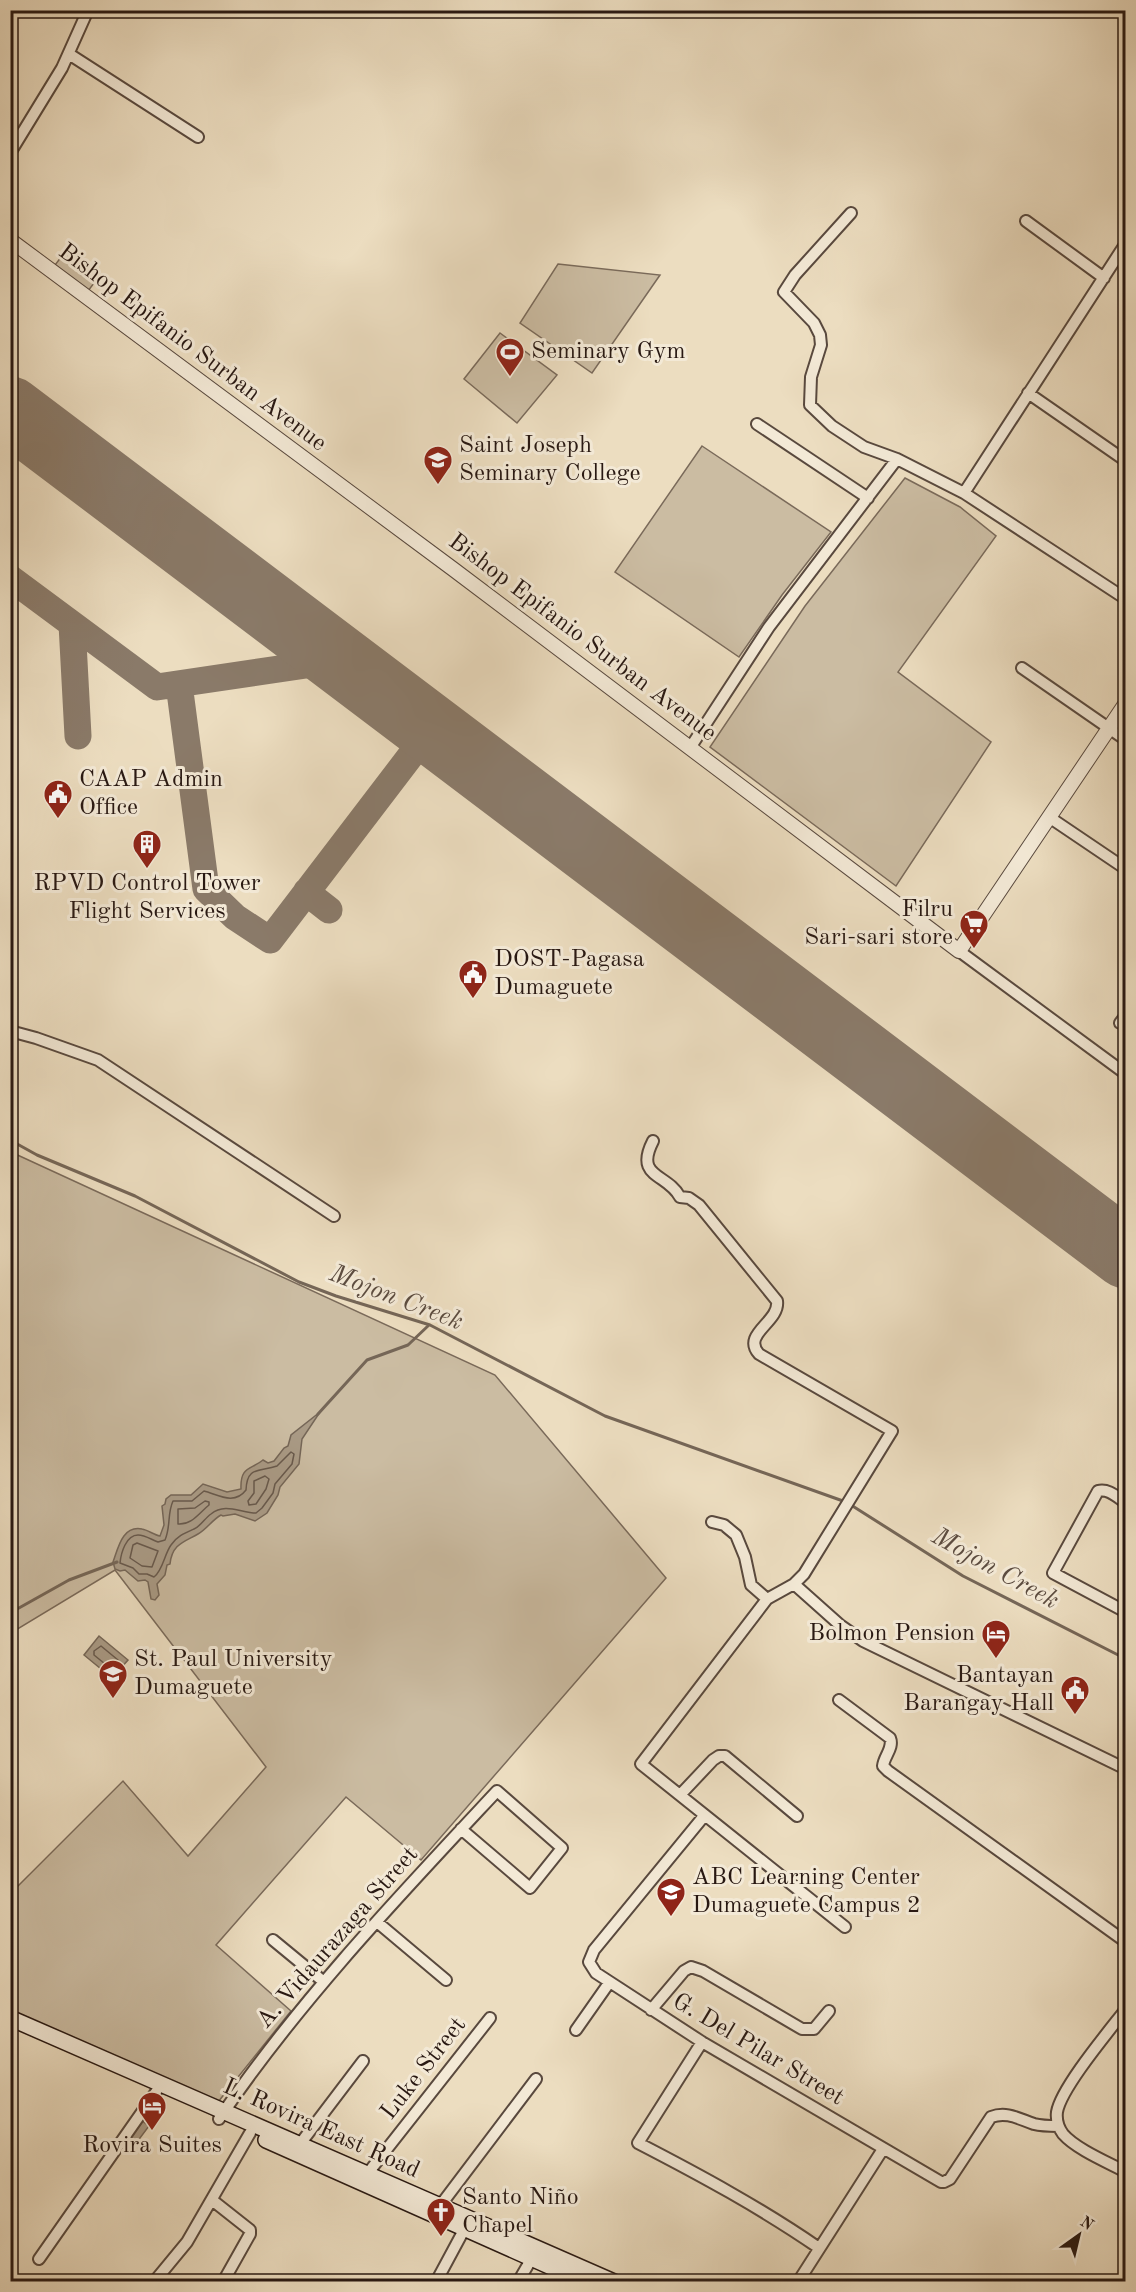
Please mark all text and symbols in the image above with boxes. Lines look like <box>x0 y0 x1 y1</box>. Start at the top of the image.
street label: Bishop Epifanio Surban Avenue <box>54 240 330 456</box>
sports icon: Seminary Gym <box>494 336 526 378</box>
place label: Seminary Gym <box>531 340 686 364</box>
place label: Saint Joseph Seminary College <box>459 434 641 486</box>
school or university icon: Saint Joseph Seminary College <box>422 444 454 486</box>
street label: Bishop Epifanio Surban Avenue <box>444 530 720 746</box>
place label: CAAP Admin Office <box>79 768 223 820</box>
public building icon: CAAP Admin Office <box>42 778 74 820</box>
building icon: RPVD Control Tower Flight Services <box>131 828 163 870</box>
place label: RPVD Control Tower Flight Services <box>33 872 261 924</box>
place label: Filru Sari-sari store <box>804 898 953 950</box>
supermarket icon: Filru Sari-sari store <box>958 908 990 950</box>
place label: DOST-Pagasa Dumaguete <box>494 948 645 1000</box>
public building icon: DOST-Pagasa Dumaguete <box>457 958 489 1000</box>
water label: Mojon Creek <box>325 1260 466 1335</box>
water label: Mojon Creek <box>926 1523 1063 1614</box>
hotel icon: Bolmon Pension <box>980 1618 1012 1660</box>
place label: Bolmon Pension <box>809 1622 975 1646</box>
place label: St. Paul University Dumaguete <box>134 1648 333 1700</box>
school or university icon: St. Paul University Dumaguete <box>97 1658 129 1700</box>
place label: Bantayan Barangay Hall <box>903 1664 1054 1716</box>
public building icon: Bantayan Barangay Hall <box>1059 1674 1091 1716</box>
street label: A. Vidaurazaga Street <box>253 1843 423 2033</box>
place label: ABC Learning Center Dumaguete Campus 2 <box>692 1866 921 1918</box>
school or university icon: ABC Learning Center Dumaguete Campus 2 <box>655 1876 687 1918</box>
street label: G. Del Pilar Street <box>668 1990 848 2110</box>
street label: Luke Street <box>377 2013 471 2125</box>
street label: L. Rovira East Road <box>219 2075 423 2183</box>
hotel icon: Rovira Suites <box>136 2090 168 2132</box>
place label: Rovira Suites <box>82 2134 222 2158</box>
place label: Santo Niño Chapel <box>462 2186 579 2238</box>
church icon: Santo Niño Chapel <box>425 2196 457 2238</box>
north arrow <box>1049 2205 1109 2265</box>
text: N <box>1077 2214 1096 2235</box>

